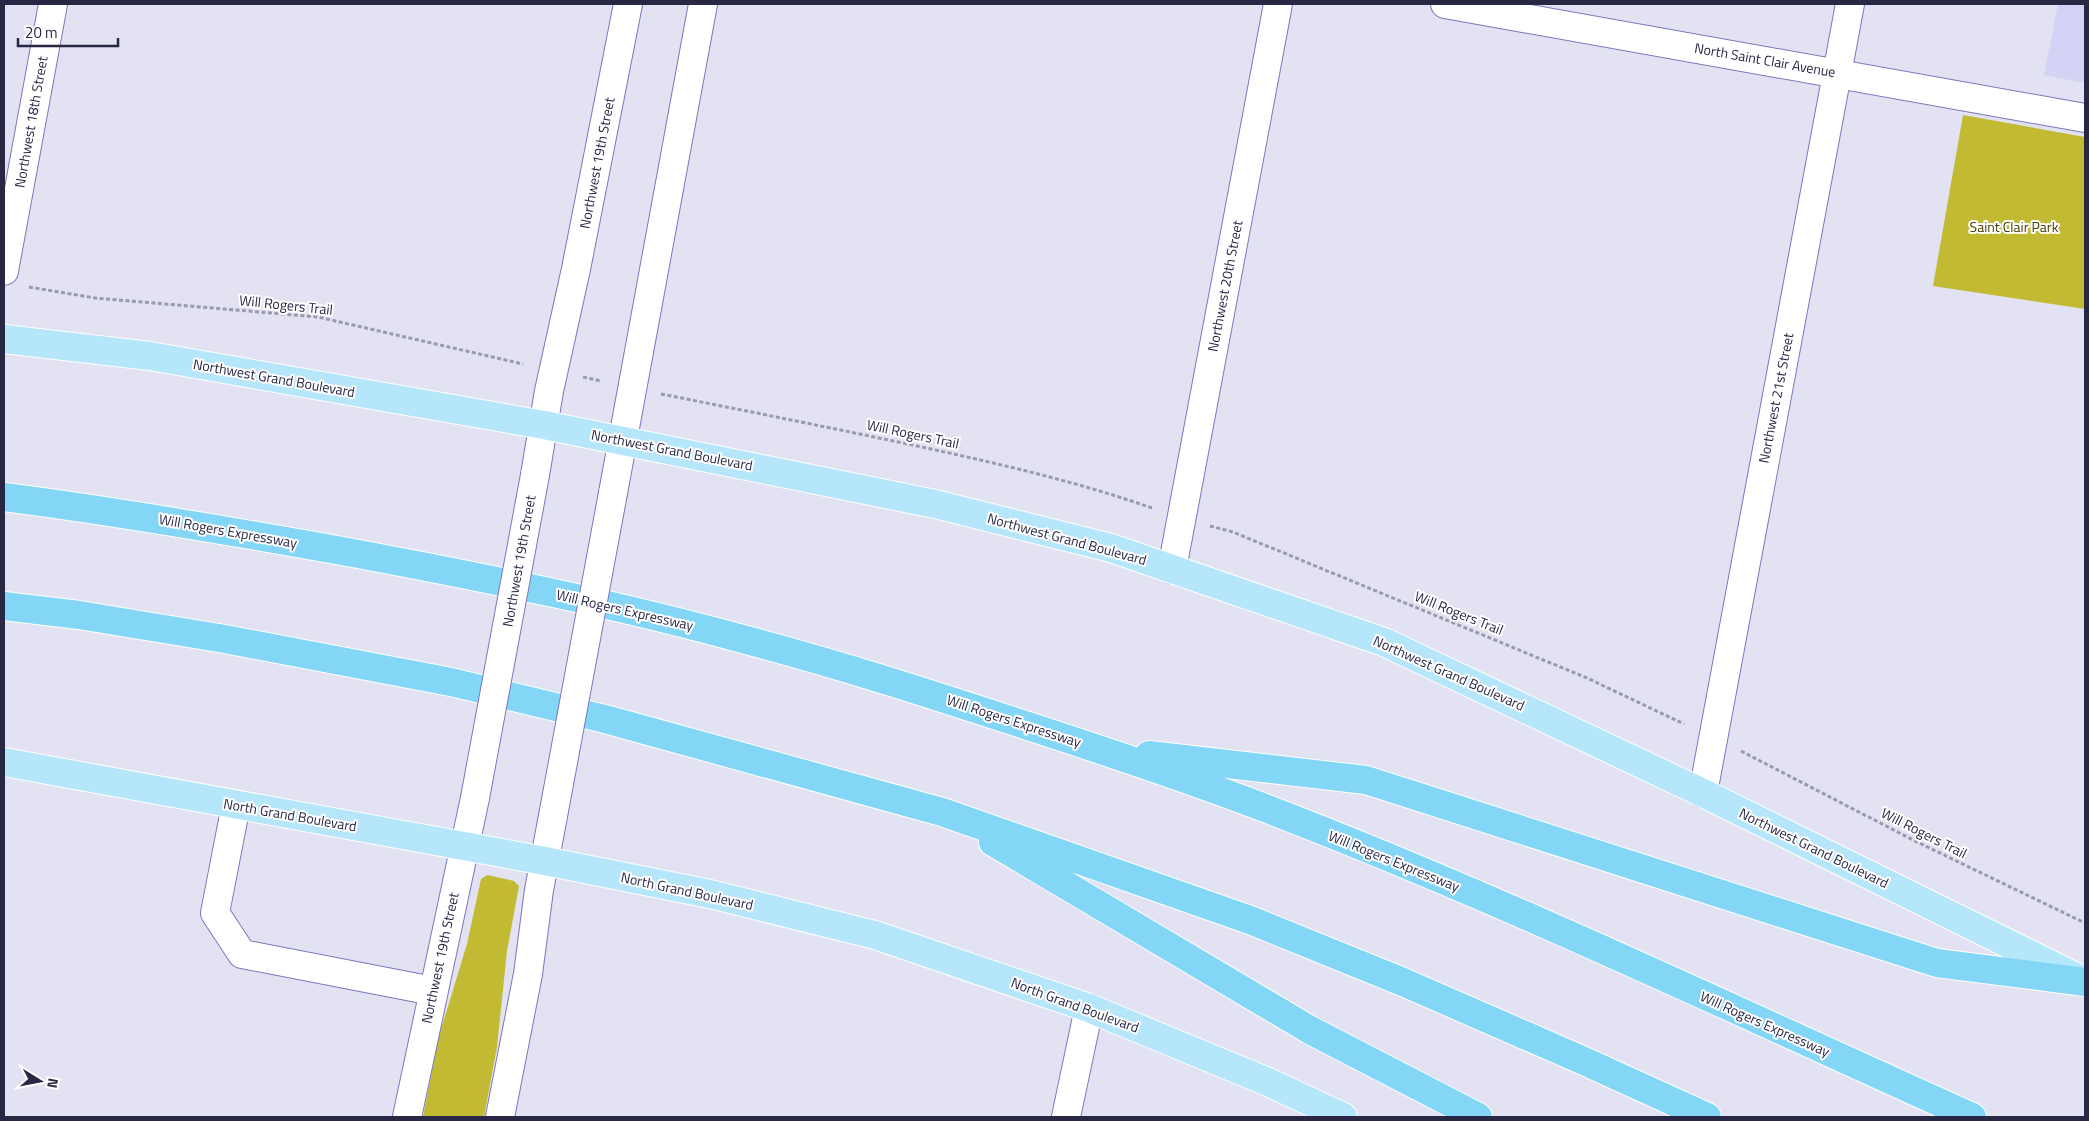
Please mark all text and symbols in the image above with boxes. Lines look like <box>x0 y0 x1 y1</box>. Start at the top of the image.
scale bar <box>18 15 118 47</box>
text: 20 m <box>25 21 58 44</box>
street label: North Saint Clair Avenue <box>1693 37 1837 82</box>
street label: Northwest 18th Street <box>9 54 52 189</box>
street label: Northwest 19th Street <box>573 95 620 230</box>
park label: Saint Clair Park <box>1970 216 2059 237</box>
street label: Northwest 20th Street <box>1201 218 1248 353</box>
street label: Will Rogers Trail <box>238 289 334 320</box>
street label: Northwest 21st Street <box>1753 331 1798 465</box>
street label: Northwest Grand Boulevard <box>192 353 357 402</box>
street label: Will Rogers Trail <box>865 413 961 454</box>
street label: Northwest Grand Boulevard <box>590 424 755 475</box>
street label: Northwest 19th Street <box>497 493 540 628</box>
street label: Northwest Grand Boulevard <box>985 507 1149 570</box>
street label: Will Rogers Expressway <box>157 508 299 553</box>
street label: Will Rogers Expressway <box>554 584 696 636</box>
street label: Will Rogers Trail <box>1412 585 1507 640</box>
street label: Northwest Grand Boulevard <box>1370 630 1528 715</box>
street label: Will Rogers Expressway <box>944 689 1084 752</box>
street label: North Grand Boulevard <box>222 792 358 837</box>
street label: Northwest Grand Boulevard <box>1736 802 1893 893</box>
street label: Will Rogers Trail <box>1878 802 1971 863</box>
street label: Will Rogers Expressway <box>1325 825 1463 897</box>
street label: North Grand Boulevard <box>619 866 755 915</box>
street label: Northwest 19th Street <box>415 890 464 1025</box>
street label: North Grand Boulevard <box>1008 972 1142 1037</box>
street label: Will Rogers Expressway <box>1697 985 1834 1062</box>
north arrow <box>15 1056 65 1106</box>
text: N <box>42 1077 64 1090</box>

